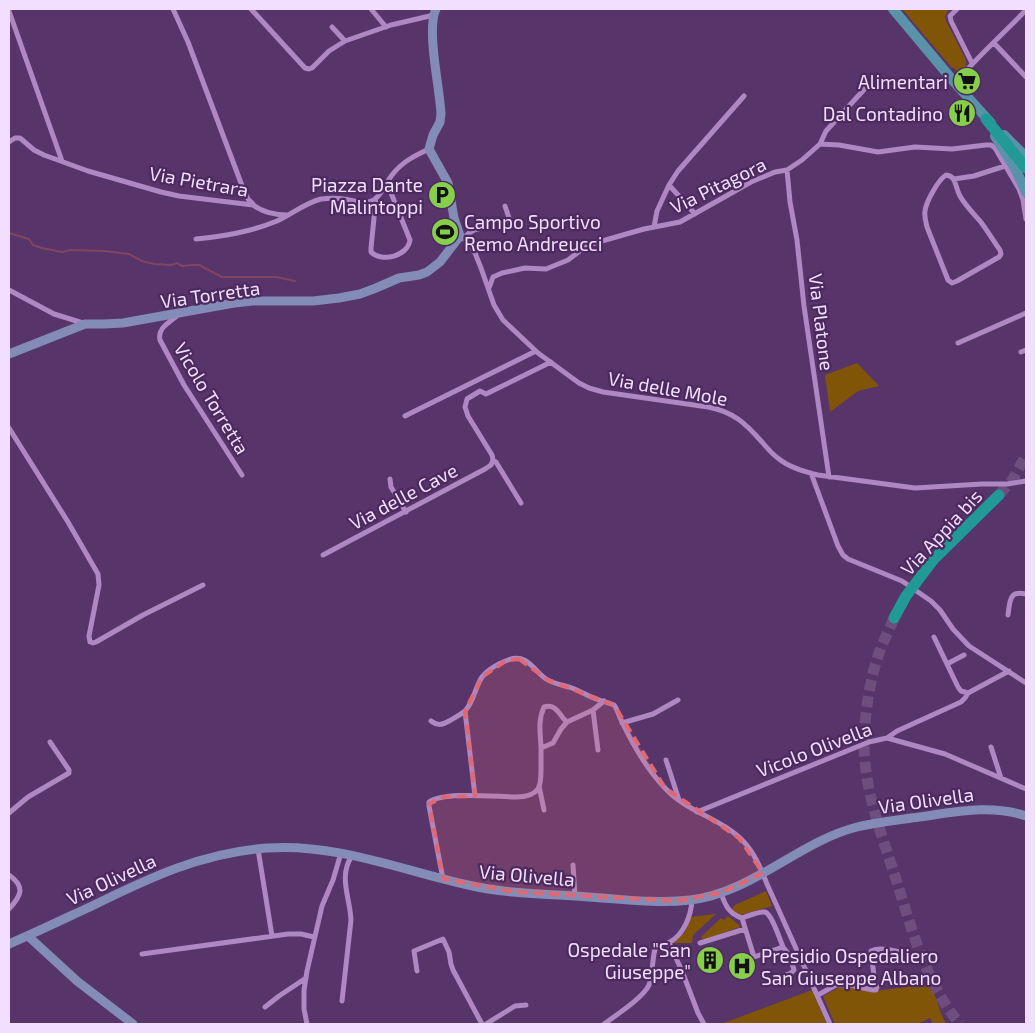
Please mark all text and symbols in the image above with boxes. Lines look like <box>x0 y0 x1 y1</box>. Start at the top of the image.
supermarket icon: Alimentari <box>952 66 982 96</box>
place label: Alimentari <box>858 70 948 93</box>
restaurant icon: Dal Contadino <box>947 98 977 128</box>
place label: Dal Contadino <box>823 102 943 125</box>
street label: Via Pitagora <box>666 152 770 218</box>
street label: Via Pietrara <box>148 161 250 201</box>
place label: Piazza Dante Malintoppi <box>311 173 423 218</box>
parking icon: Piazza Dante Malintoppi <box>427 180 457 210</box>
place label: Campo Sportivo Remo Andreucci <box>464 210 602 255</box>
sports icon: Campo Sportivo Remo Andreucci <box>430 217 460 247</box>
street label: Via Platone <box>805 272 839 372</box>
street label: Via Torretta <box>159 276 261 312</box>
street label: Vicolo Torretta <box>170 338 254 458</box>
street label: Via delle Mole <box>606 366 730 410</box>
street label: Via delle Cave <box>345 458 461 534</box>
street label: Via Appia bis <box>895 484 987 580</box>
street label: Vicolo Olivella <box>753 716 875 782</box>
street label: Via Olivella <box>877 782 975 818</box>
street label: Via Olivella <box>63 848 159 910</box>
street label: Via Olivella <box>478 859 576 891</box>
place label: Ospedale "San Giuseppe" <box>567 938 691 983</box>
place label: Presidio Ospedaliero San Giuseppe Albano <box>761 944 941 989</box>
building icon: Ospedale "San Giuseppe" <box>695 945 725 975</box>
hospital icon: Presidio Ospedaliero San Giuseppe Albano <box>727 951 757 981</box>

